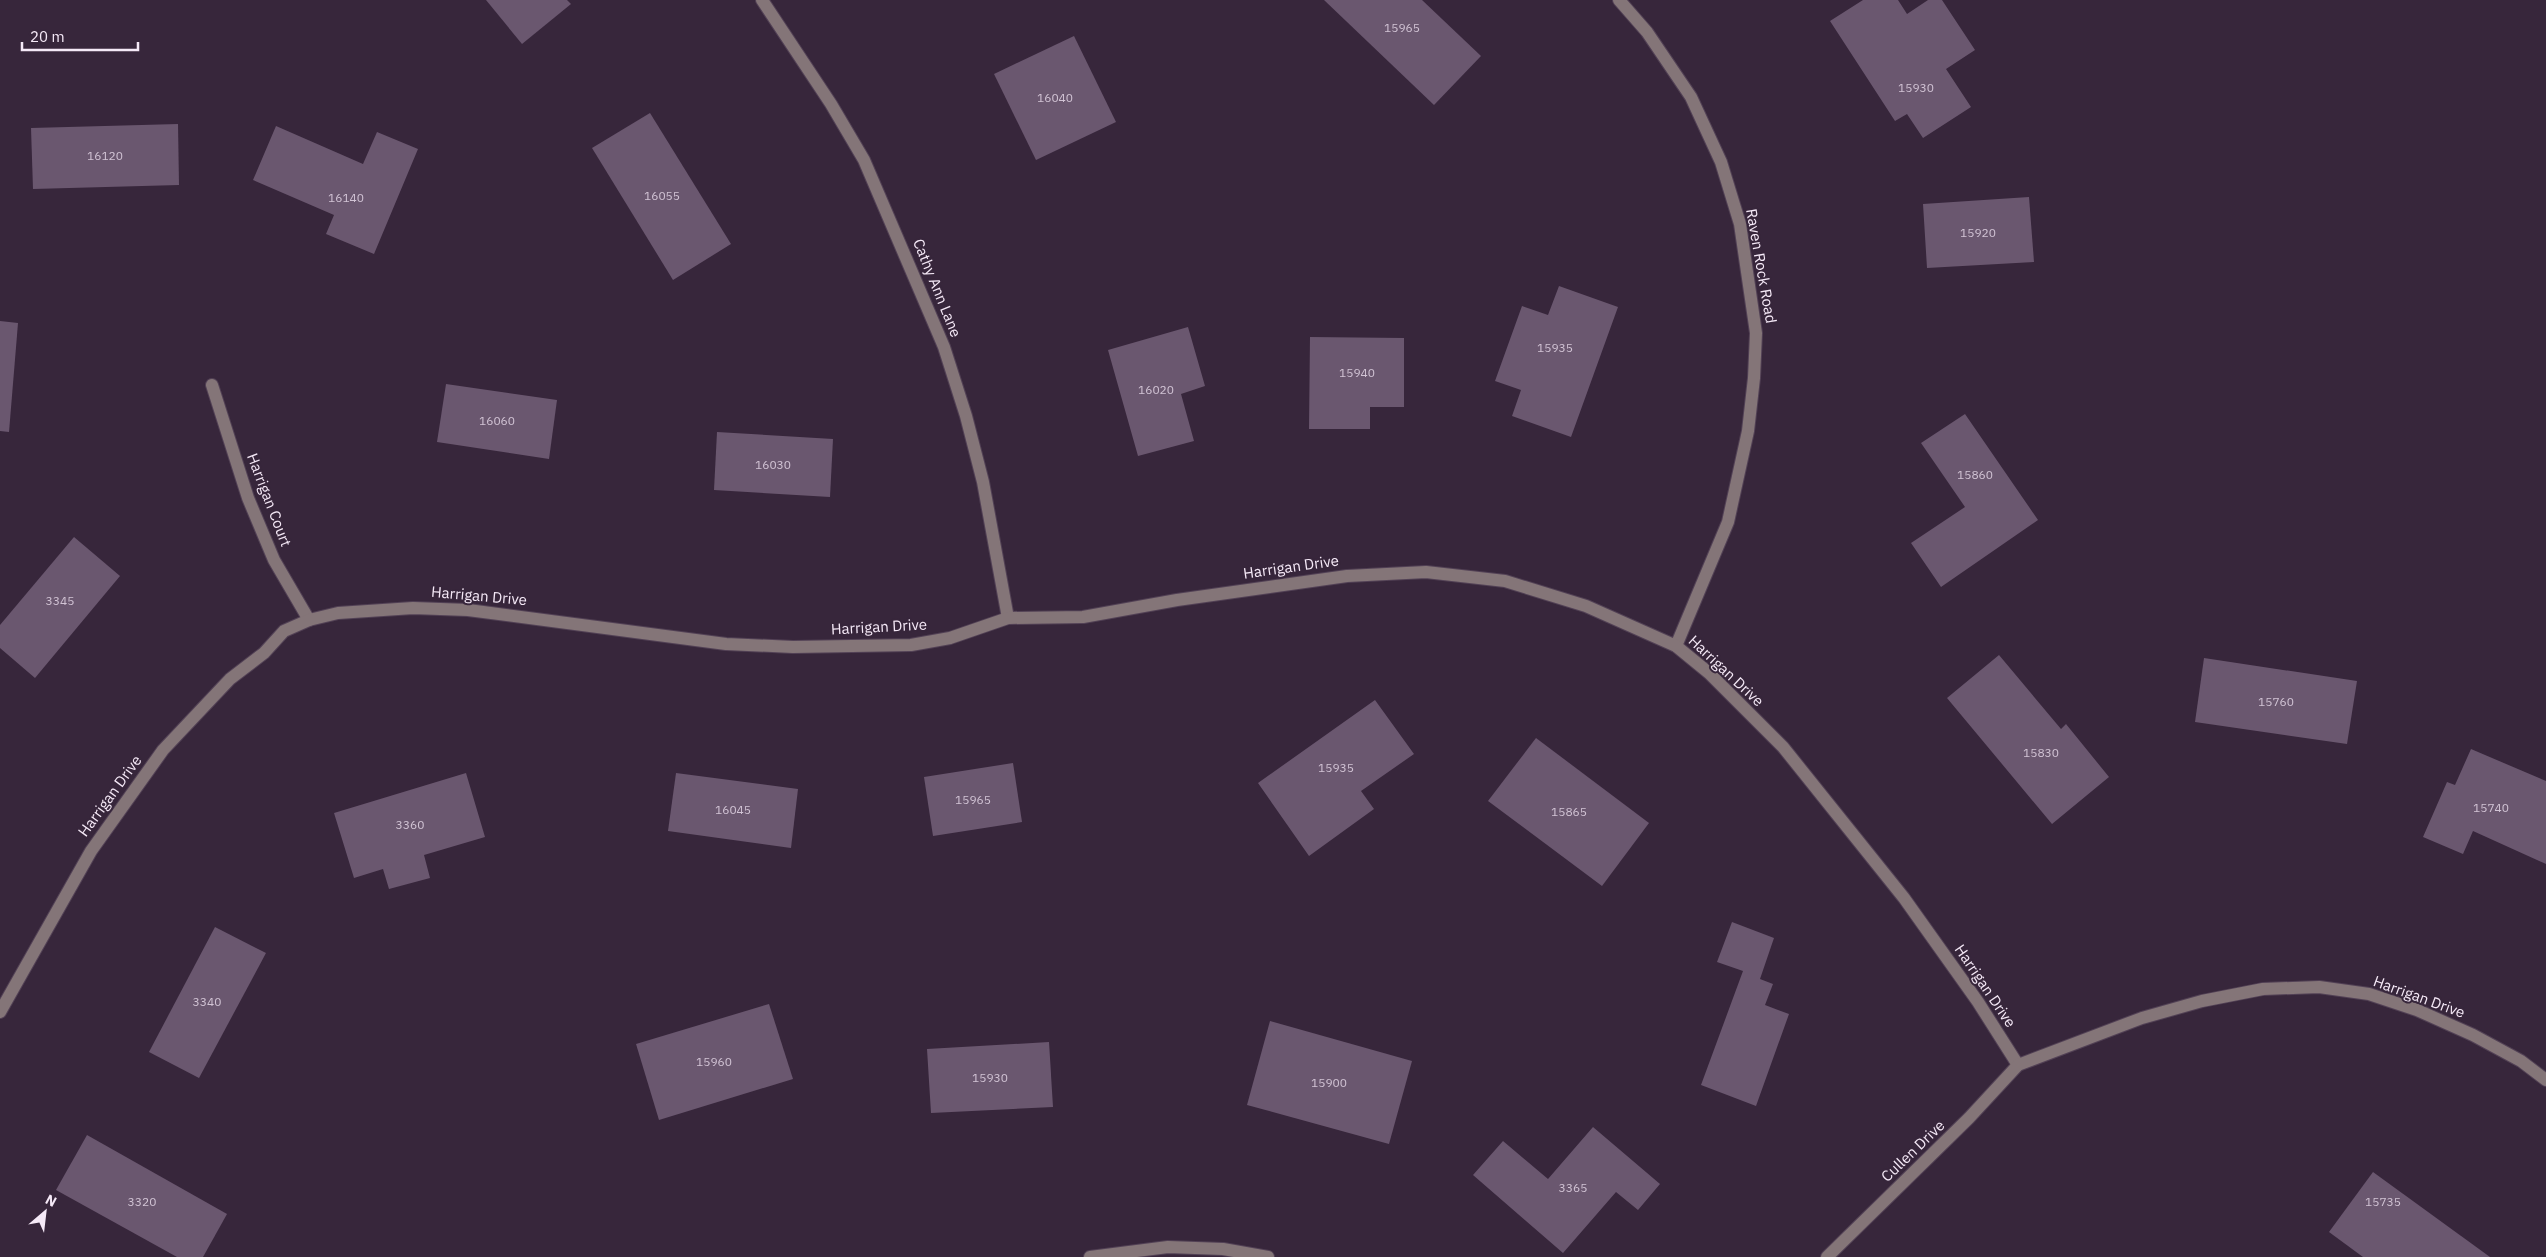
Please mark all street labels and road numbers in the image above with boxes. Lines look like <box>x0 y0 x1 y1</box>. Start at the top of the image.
street label: Raven Rock Road <box>1742 207 1781 325</box>
street label: Cathy Ann Lane <box>909 236 966 340</box>
street label: Harrigan Court <box>243 450 296 549</box>
street label: Harrigan Drive <box>1242 550 1340 583</box>
street label: Harrigan Drive <box>430 582 528 609</box>
street label: Harrigan Drive <box>830 614 927 639</box>
street label: Harrigan Drive <box>1685 631 1768 710</box>
street label: Harrigan Drive <box>74 751 146 840</box>
street label: Harrigan Drive <box>1951 941 2020 1031</box>
street label: Harrigan Drive <box>2371 971 2468 1022</box>
street label: Cullen Drive <box>1877 1116 1948 1186</box>

